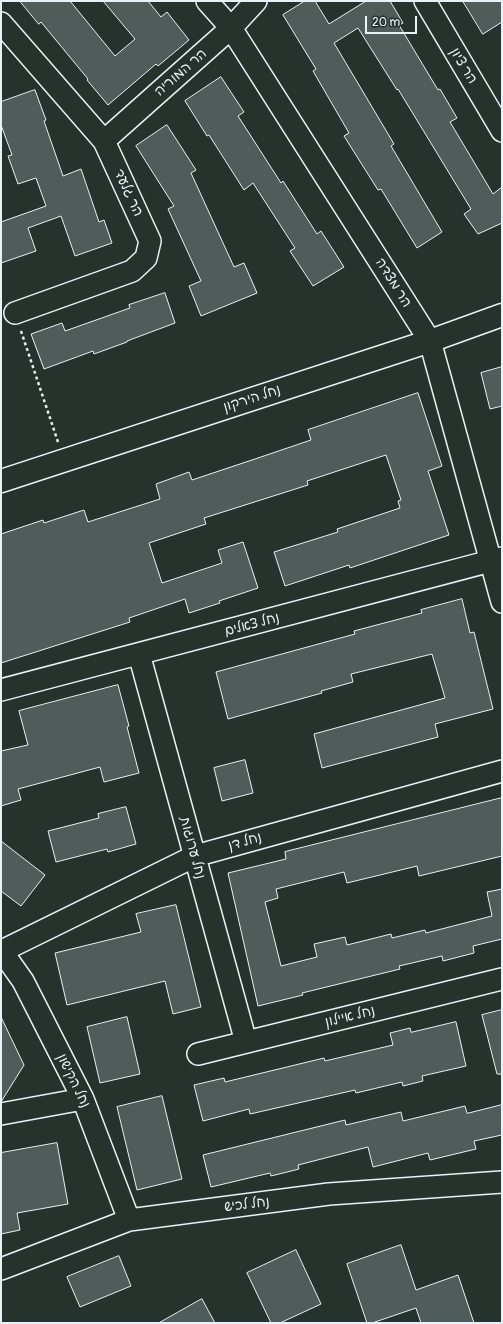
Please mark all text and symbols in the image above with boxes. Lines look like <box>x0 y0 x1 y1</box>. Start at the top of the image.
scale bar <box>367 8 419 34</box>
text: 20 m <box>372 15 400 30</box>
street label: הר ציון <box>446 45 480 87</box>
street label: הר המוריה <box>151 46 211 100</box>
street label: הר גלעד <box>110 167 146 219</box>
street label: הר מצדה <box>371 255 415 311</box>
street label: נחל הירקון <box>221 382 283 416</box>
street label: נחל צאלים <box>223 610 281 640</box>
street label: נחל ערוגות <box>176 815 208 881</box>
street label: נחל דן <box>226 829 264 855</box>
street label: נחל איילון <box>323 1003 377 1031</box>
street label: נחל הקישון <box>53 1051 93 1111</box>
street label: נחל לכיש <box>223 1194 271 1216</box>

